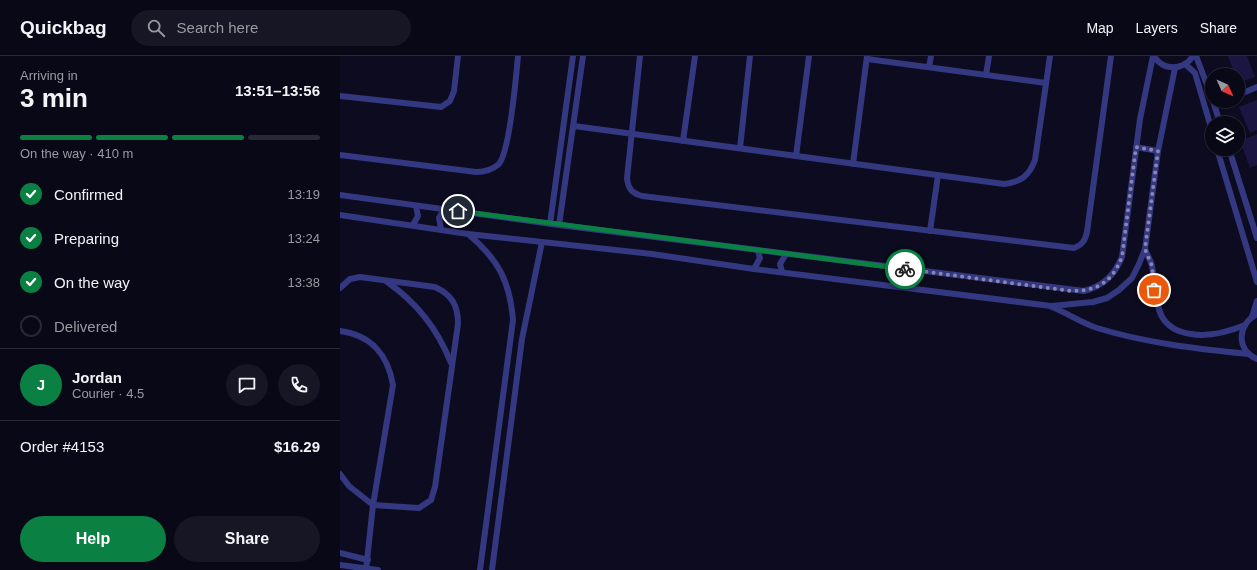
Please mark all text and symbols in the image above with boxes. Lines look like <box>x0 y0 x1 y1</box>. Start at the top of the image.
search box <box>131 10 411 46</box>
text: Quickbag <box>20 17 107 38</box>
icon: search <box>145 17 167 39</box>
text: Search here <box>177 19 258 36</box>
text: Map <box>1086 20 1114 36</box>
text: Layers <box>1136 20 1178 36</box>
text: Share <box>1200 20 1237 36</box>
text: Arriving in <box>20 68 78 83</box>
north arrow <box>1205 68 1245 108</box>
map controls <box>1205 68 1245 156</box>
text: 13:51–13:56 <box>235 82 320 99</box>
text: 3 min <box>20 83 88 113</box>
button: layers <box>1205 116 1245 156</box>
text: On the way · 410 m <box>20 146 133 161</box>
icon: check <box>20 183 42 205</box>
text: Confirmed <box>54 186 123 203</box>
text: 13:19 <box>287 187 320 202</box>
pin <box>441 194 475 228</box>
icon: home <box>447 200 469 222</box>
icon: check <box>20 227 42 249</box>
text: Preparing <box>54 230 119 247</box>
text: 13:24 <box>287 231 320 246</box>
courier <box>885 249 925 289</box>
icon: bike <box>894 258 916 280</box>
icon: check <box>20 271 42 293</box>
pin <box>1137 273 1171 307</box>
text: On the way <box>54 274 130 291</box>
text: 13:38 <box>287 275 320 290</box>
icon: bag <box>1143 279 1165 301</box>
text: Delivered <box>54 318 117 335</box>
button: chat <box>226 364 268 406</box>
button: phone <box>278 364 320 406</box>
text: Jordan <box>72 369 122 386</box>
text: J <box>37 376 45 393</box>
text: Courier · 4.5 <box>72 386 144 401</box>
text: Order #4153 <box>20 438 104 455</box>
text: $16.29 <box>274 438 320 455</box>
button: Help <box>20 516 166 562</box>
button: Share <box>174 516 320 562</box>

